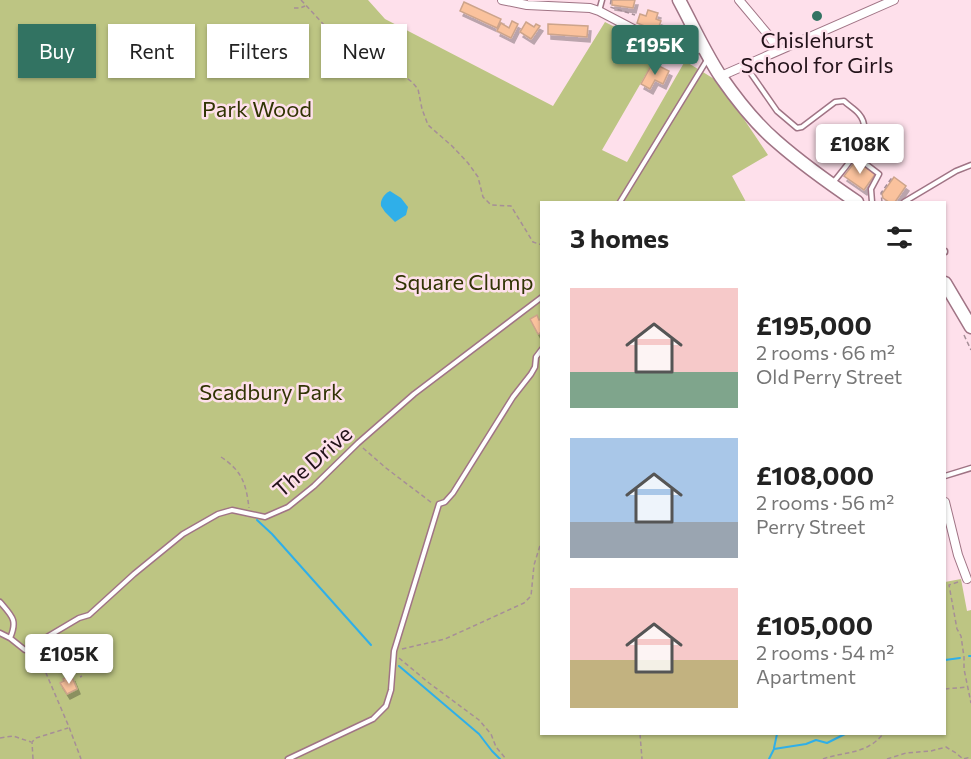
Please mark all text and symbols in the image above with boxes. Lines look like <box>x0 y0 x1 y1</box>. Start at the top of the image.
marker: Chislehurst School for Girls <box>810 9 824 23</box>
chip: Buy <box>18 24 96 78</box>
chip: Rent <box>108 24 195 78</box>
chip: Filters <box>207 24 309 78</box>
chip: New <box>321 24 407 78</box>
pin: £195K <box>613 25 697 76</box>
place label: Chislehurst School for Girls <box>741 26 893 78</box>
text: £195K <box>626 32 684 56</box>
park label: Park Wood <box>202 95 312 122</box>
pin: £108K <box>818 124 902 175</box>
text: £108K <box>830 131 890 155</box>
icon: filters <box>883 221 916 254</box>
text: 3 homes <box>570 222 669 253</box>
park label: Square Clump <box>395 268 533 295</box>
text: £195,000 <box>756 309 872 340</box>
icon: home <box>618 312 690 384</box>
text: 2 rooms · 66 m² <box>756 340 895 364</box>
text: Old Perry Street <box>756 364 902 388</box>
park label: Scadbury Park <box>199 378 343 405</box>
street label: The Drive <box>267 419 357 503</box>
text: £108,000 <box>756 459 874 490</box>
icon: home <box>618 462 690 534</box>
text: 2 rooms · 56 m² <box>756 490 894 514</box>
text: Perry Street <box>756 514 865 538</box>
text: £105,000 <box>756 609 873 640</box>
icon: home <box>618 612 690 684</box>
pin: £105K <box>27 634 111 685</box>
text: 2 rooms · 54 m² <box>756 640 894 664</box>
text: £105K <box>39 641 99 665</box>
text: Apartment <box>756 664 856 688</box>

